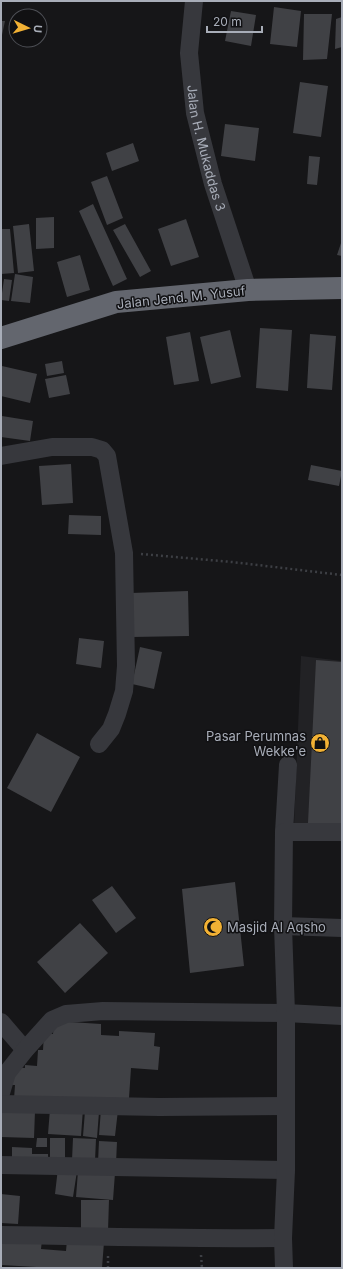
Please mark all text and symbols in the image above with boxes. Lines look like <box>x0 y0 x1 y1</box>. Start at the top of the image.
north arrow <box>8 8 48 48</box>
scale bar <box>207 8 262 34</box>
text: 20 m <box>213 14 242 29</box>
text: U <box>31 24 45 33</box>
street label: Jalan H. Mukaddas 3 <box>184 84 229 213</box>
street label: Jalan Jend. M. Yusuf <box>116 282 246 312</box>
place label: Pasar Perumnas Wekke'e <box>206 728 306 759</box>
shop icon: Pasar Perumnas Wekke'e <box>309 732 331 754</box>
mosque icon: Masjid Al Aqsho <box>202 916 224 938</box>
place label: Masjid Al Aqsho <box>227 919 326 935</box>

